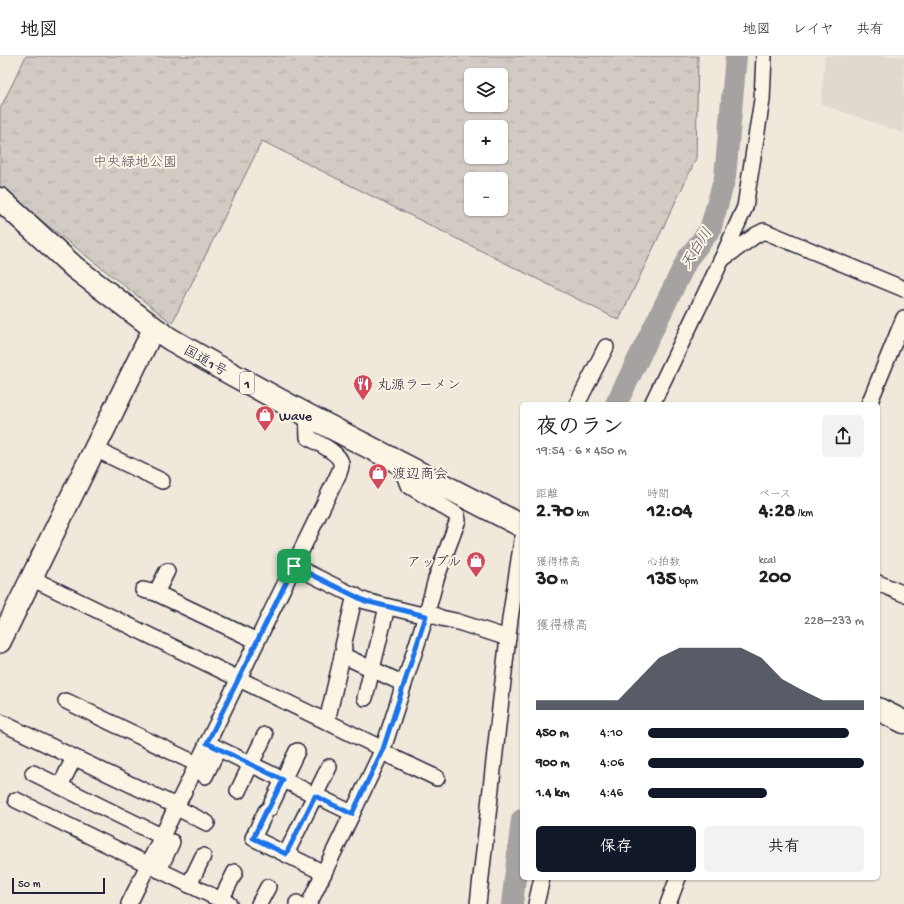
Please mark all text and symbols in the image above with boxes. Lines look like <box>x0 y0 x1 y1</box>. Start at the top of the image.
text: 地図 <box>20 20 58 43</box>
text: 地図 <box>743 22 771 39</box>
text: レイヤ <box>793 22 834 39</box>
text: 共有 <box>856 22 884 39</box>
map controls <box>464 68 508 216</box>
button: layers <box>464 68 508 112</box>
button: + <box>464 120 508 164</box>
park label: 中央緑地公園 <box>93 155 177 172</box>
button: − <box>464 172 508 216</box>
water label: 天白川 <box>678 225 717 273</box>
street label: 国道1号 <box>180 343 230 381</box>
road number: 1 <box>240 372 254 394</box>
restaurant icon: 丸源ラーメン <box>352 373 374 401</box>
place label: 丸源ラーメン <box>377 378 461 395</box>
shop icon: Wave <box>254 404 276 432</box>
place label: Wave <box>279 409 313 426</box>
button: share <box>822 415 864 457</box>
text: 夜のラン <box>536 416 624 442</box>
text: 19:54 · 6 × 450 m <box>536 444 627 459</box>
shop icon: 渡辺商会 <box>367 462 389 490</box>
place label: 渡辺商会 <box>392 467 448 484</box>
text: 距離 <box>536 489 558 501</box>
text: 時間 <box>647 489 669 501</box>
text: ペース <box>759 489 791 501</box>
text: 2.70 <box>536 501 574 524</box>
text: 12:04 <box>647 501 692 524</box>
text: 4:28 <box>759 501 795 524</box>
text: km <box>574 508 589 520</box>
text: /km <box>795 508 813 520</box>
pin <box>277 549 311 583</box>
shop icon: アップル <box>465 550 487 578</box>
icon: arrive <box>283 555 305 577</box>
place label: アップル <box>407 555 462 572</box>
text: kcal <box>759 555 776 567</box>
text: 獲得標高 <box>536 557 580 569</box>
text: 心拍数 <box>647 557 680 569</box>
text: 200 <box>759 567 791 590</box>
text: 30 <box>536 569 558 592</box>
text: 135 <box>647 569 676 592</box>
text: m <box>558 576 568 588</box>
text: bpm <box>676 576 698 588</box>
text: 228–233 m <box>804 614 864 629</box>
text: 獲得標高 <box>536 619 588 634</box>
text: 450 m <box>536 726 569 741</box>
text: 4:10 <box>600 726 623 741</box>
text: 900 m <box>536 756 570 771</box>
text: 4:06 <box>600 756 624 771</box>
text: 1.4 km <box>536 786 570 801</box>
text: 4:46 <box>600 786 623 801</box>
button: 保存 <box>536 826 696 872</box>
button: 共有 <box>704 826 864 872</box>
scale bar <box>12 876 105 895</box>
text: 50 m <box>18 879 40 891</box>

